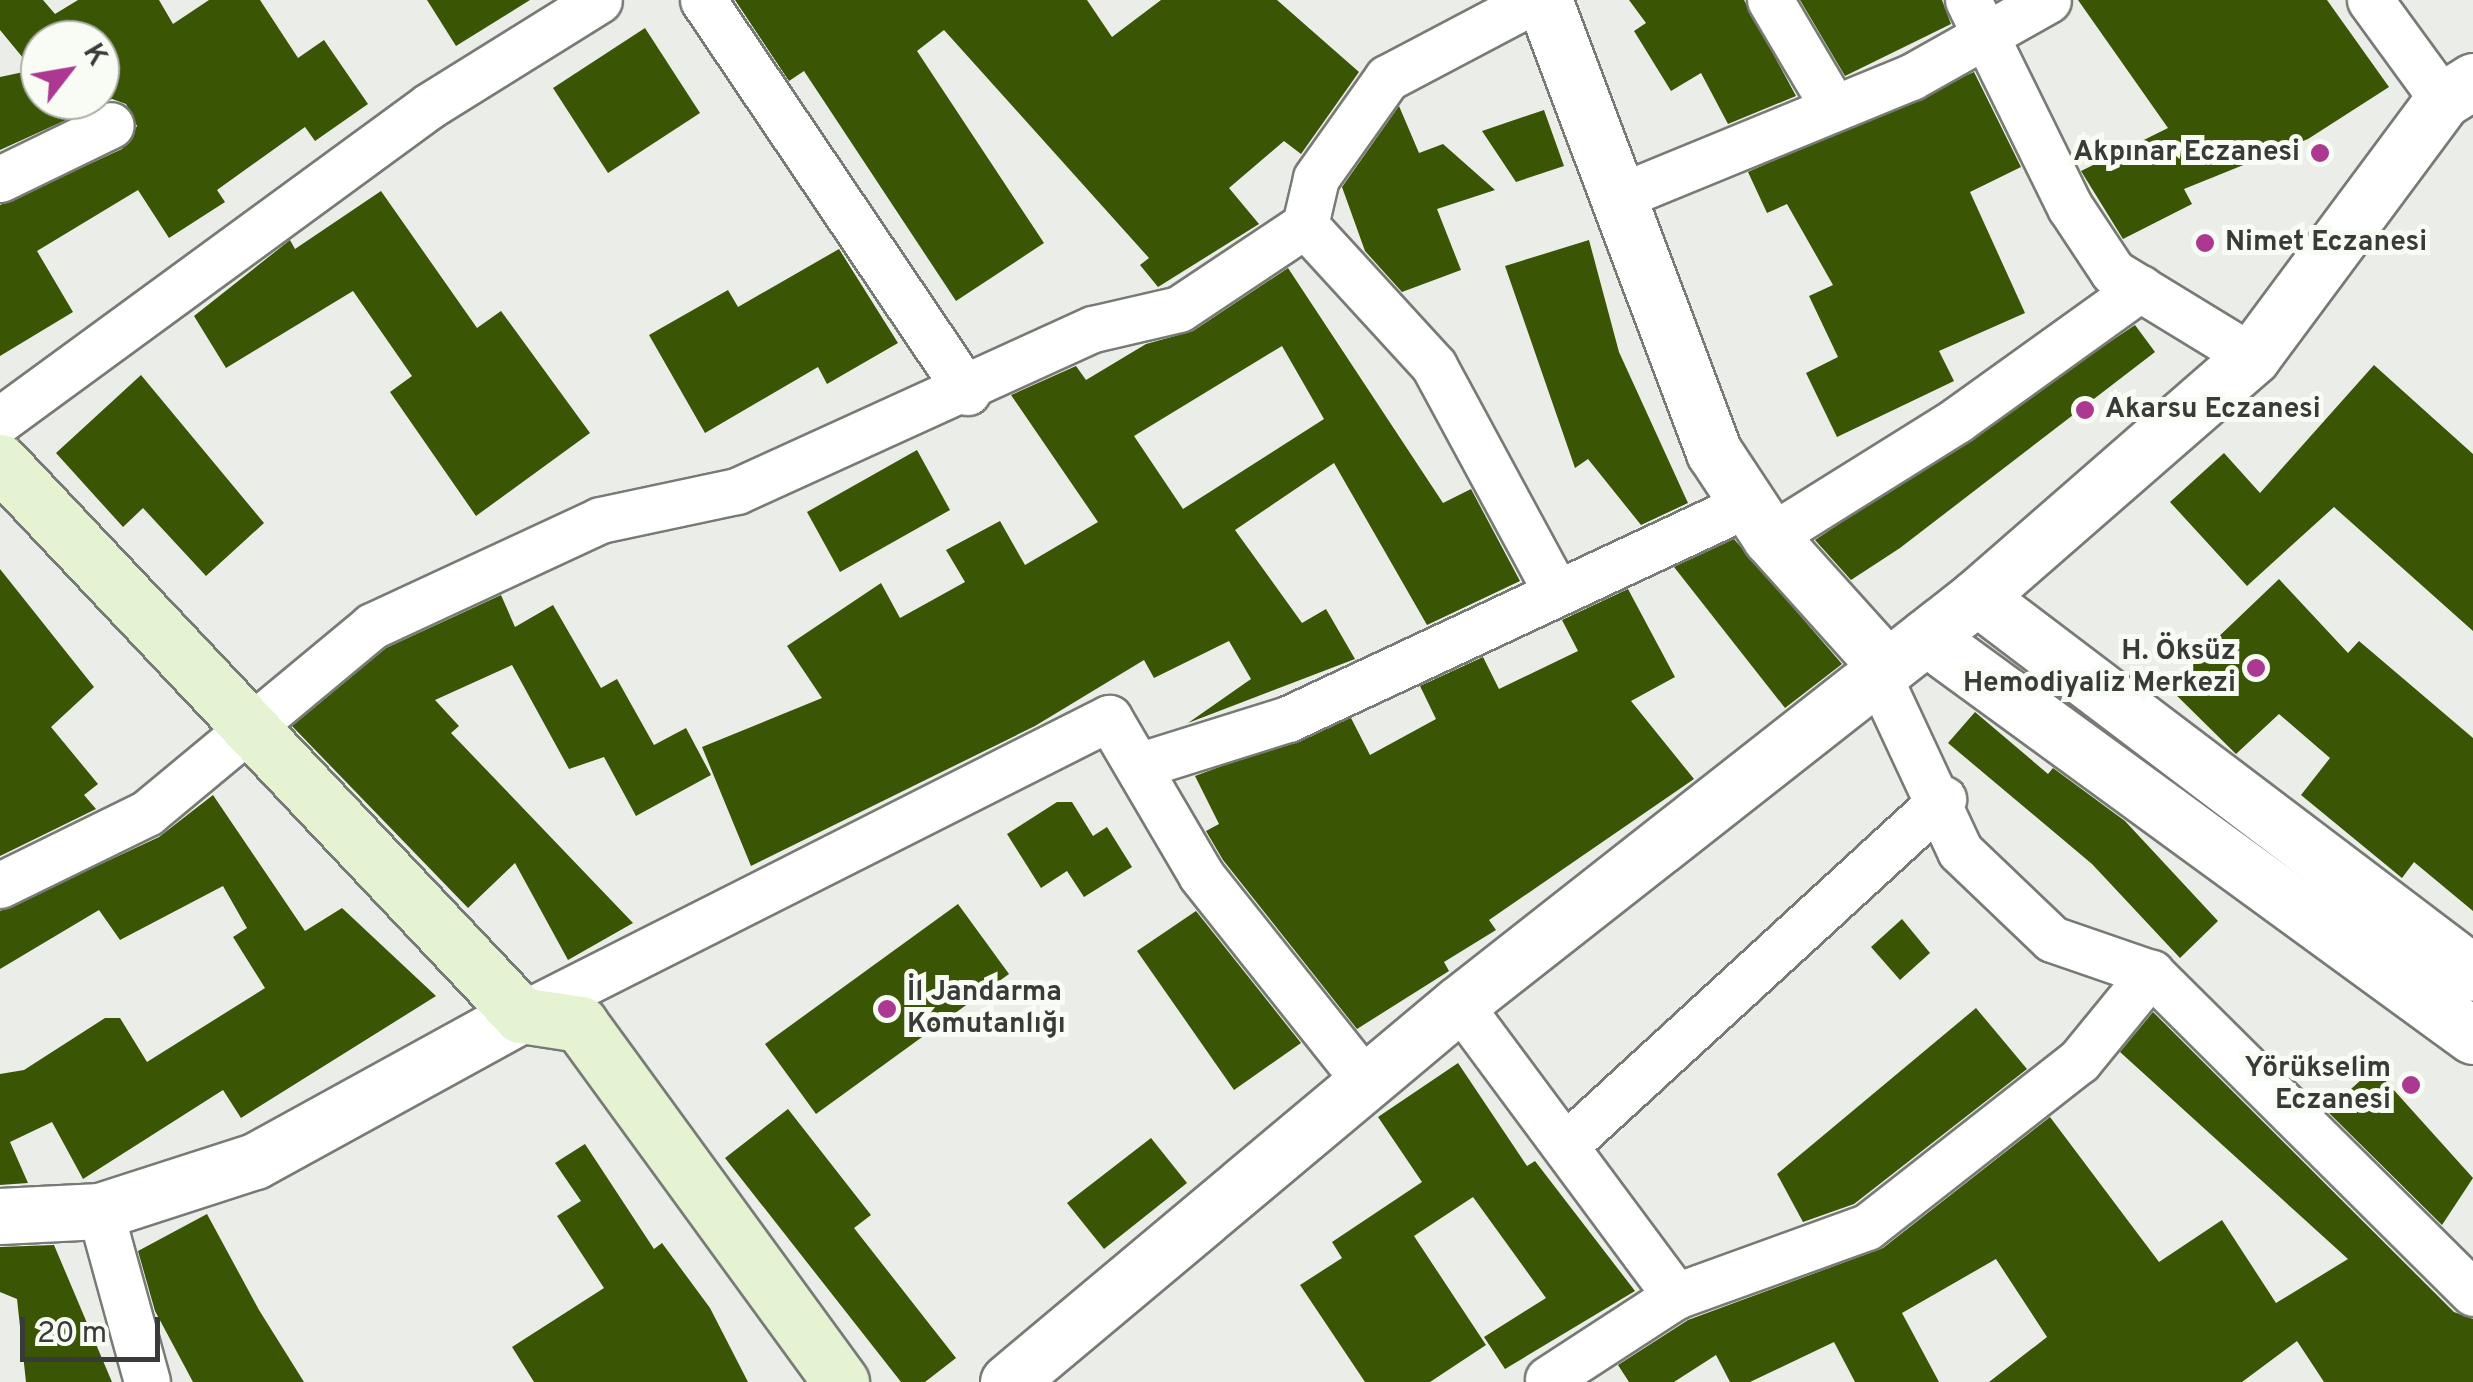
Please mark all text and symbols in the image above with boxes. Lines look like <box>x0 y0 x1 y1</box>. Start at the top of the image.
north arrow <box>20 20 120 120</box>
text: K <box>73 38 115 73</box>
place label: Akpınar Eczanesi <box>2073 136 2300 170</box>
marker: Akpınar Eczanesi <box>2309 142 2331 164</box>
place label: Nimet Eczanesi <box>2225 226 2427 260</box>
marker: Nimet Eczanesi <box>2194 232 2216 254</box>
place label: Akarsu Eczanesi <box>2105 393 2321 427</box>
marker: Akarsu Eczanesi <box>2074 399 2096 421</box>
place label: H. Öksüz Hemodiyaliz Merkezi <box>1963 635 2236 701</box>
marker: H. Öksüz Hemodiyaliz Merkezi <box>2245 657 2267 679</box>
place label: İl Jandarma Komutanlığı <box>907 976 1066 1042</box>
marker: İl Jandarma Komutanlığı <box>876 998 898 1020</box>
place label: Yörükselim Eczanesi <box>2244 1052 2391 1118</box>
marker: Yörükselim Eczanesi <box>2400 1074 2422 1096</box>
scale bar <box>25 1297 165 1359</box>
text: 20 m <box>37 1316 107 1353</box>

